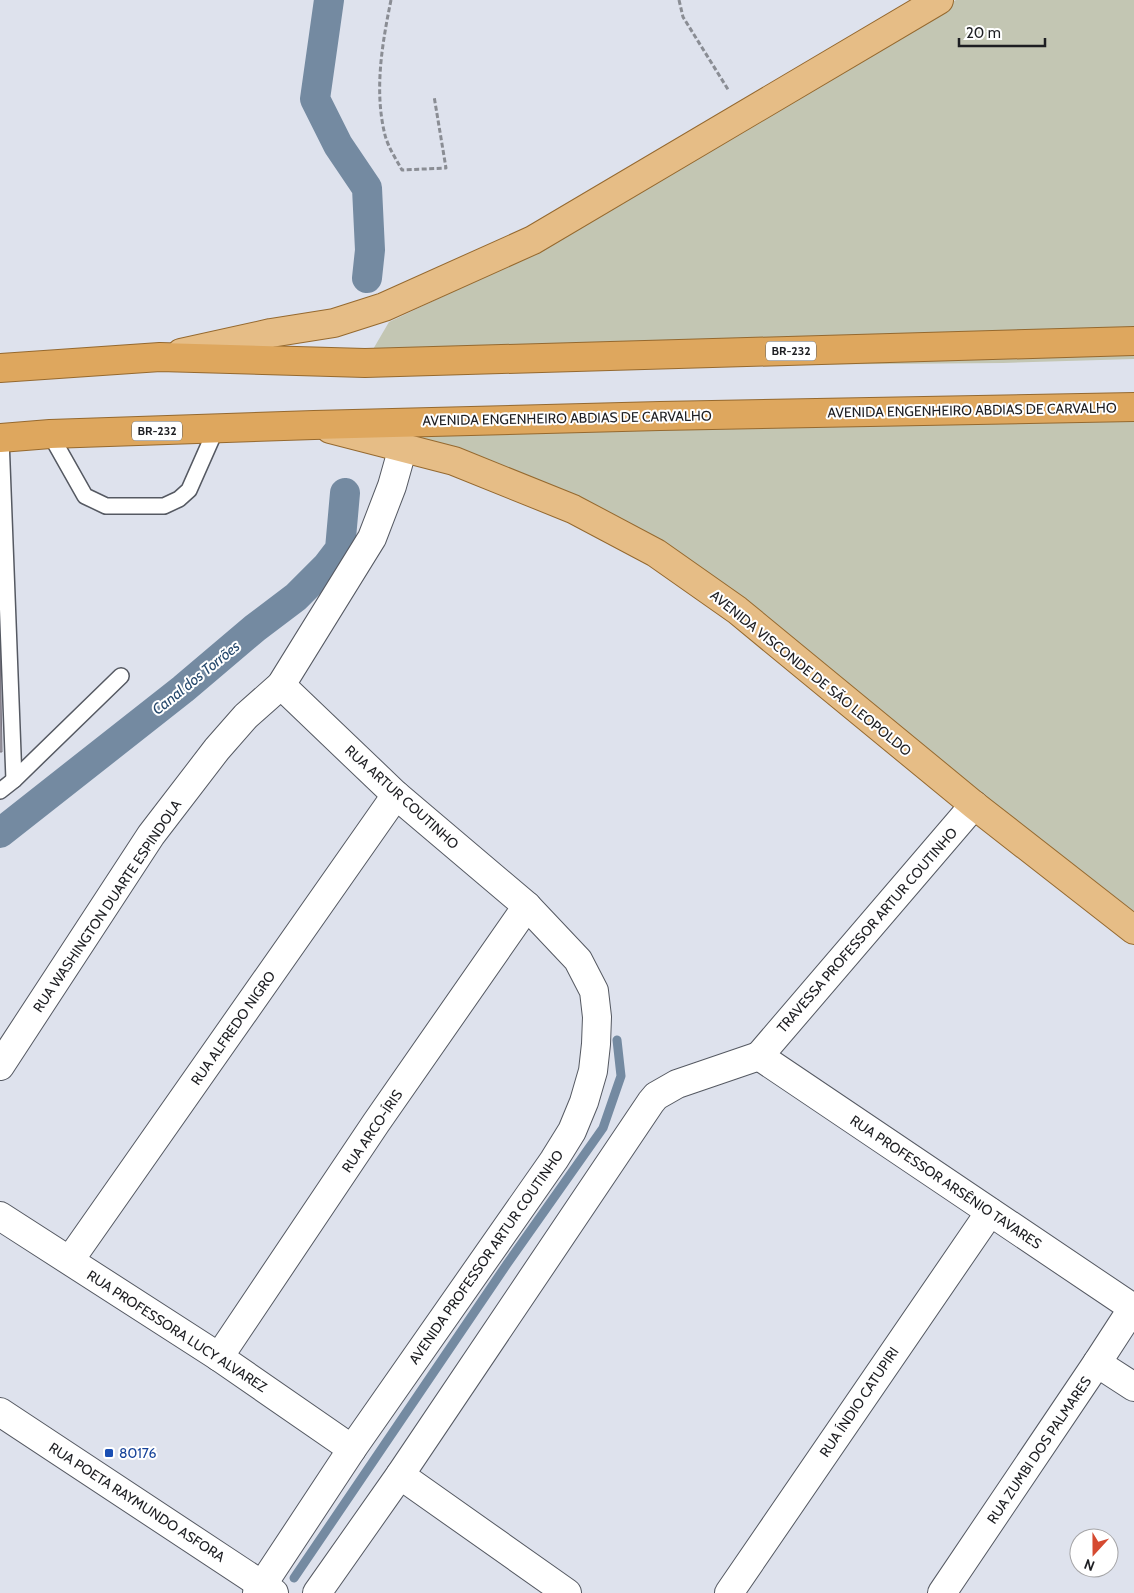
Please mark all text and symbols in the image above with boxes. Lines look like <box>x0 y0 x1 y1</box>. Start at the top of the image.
scale bar <box>959 15 1045 47</box>
text: 20 m <box>966 24 1001 42</box>
road number: BR-232 <box>766 342 816 361</box>
street label: AVENIDA ENGENHEIRO ABDIAS DE CARVALHO <box>827 398 1117 422</box>
street label: AVENIDA ENGENHEIRO ABDIAS DE CARVALHO <box>422 406 712 430</box>
road number: BR-232 <box>132 422 182 441</box>
street label: AVENIDA VISCONDE DE SÃO LEOPOLDO <box>707 586 915 760</box>
water label: Canal dos Torrões <box>149 637 243 719</box>
street label: RUA ARTUR COUTINHO <box>341 741 463 853</box>
street label: RUA WASHINGTON DUARTE ESPINDOLA <box>29 796 185 1016</box>
street label: TRAVESSA PROFESSOR ARTUR COUTINHO <box>773 823 961 1036</box>
street label: RUA ALFREDO NIGRO <box>187 967 279 1089</box>
street label: RUA ARCO-ÍRIS <box>338 1086 406 1176</box>
street label: RUA PROFESSOR ARSÊNIO TAVARES <box>847 1111 1045 1253</box>
street label: AVENIDA PROFESSOR ARTUR COUTINHO <box>405 1146 567 1368</box>
street label: RUA PROFESSORA LUCY ALVAREZ <box>84 1266 271 1396</box>
street label: RUA ÍNDIO CATUPIRI <box>815 1344 903 1460</box>
street label: RUA ZUMBI DOS PALMARES <box>983 1373 1095 1527</box>
street label: RUA POETA RAYMUNDO ASFORA <box>46 1438 229 1566</box>
place label: 80176 <box>119 1444 157 1462</box>
marker: 80176 <box>103 1447 115 1459</box>
north arrow <box>1069 1528 1119 1578</box>
text: N <box>1081 1555 1097 1575</box>

